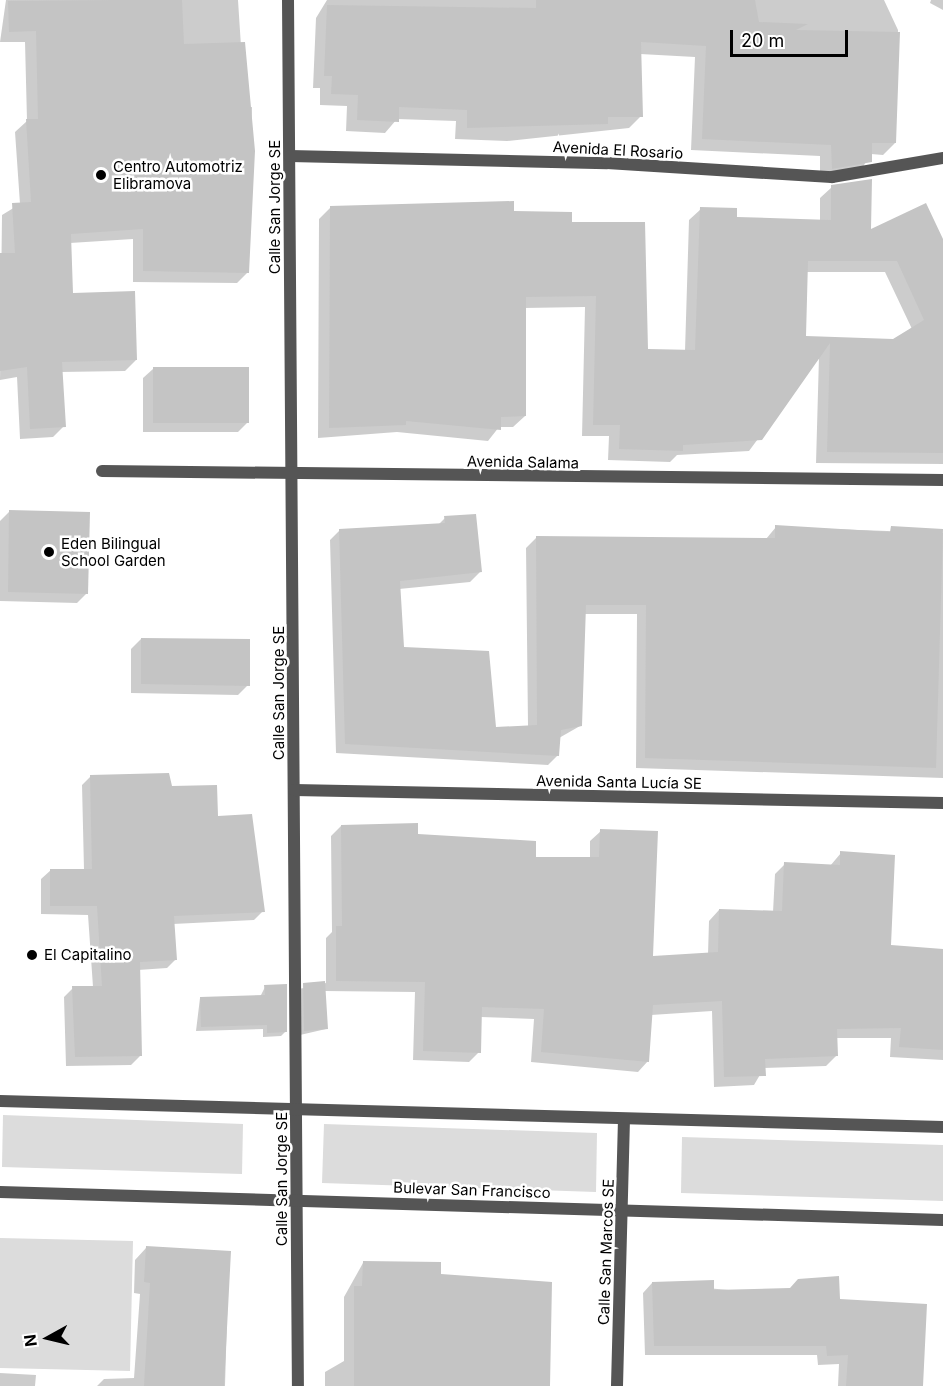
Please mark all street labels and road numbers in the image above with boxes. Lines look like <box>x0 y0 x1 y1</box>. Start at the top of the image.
street label: Avenida El Rosario <box>552 138 684 162</box>
street label: Calle San Jorge SE <box>266 140 284 274</box>
street label: Avenida Salama <box>467 452 579 472</box>
street label: Calle San Jorge SE <box>270 626 288 760</box>
street label: Avenida Santa Lucía SE <box>536 772 702 792</box>
street label: Calle San Jorge SE <box>273 1112 291 1246</box>
street label: Bulevar San Francisco <box>393 1178 551 1202</box>
street label: Calle San Marcos SE <box>594 1179 618 1325</box>

